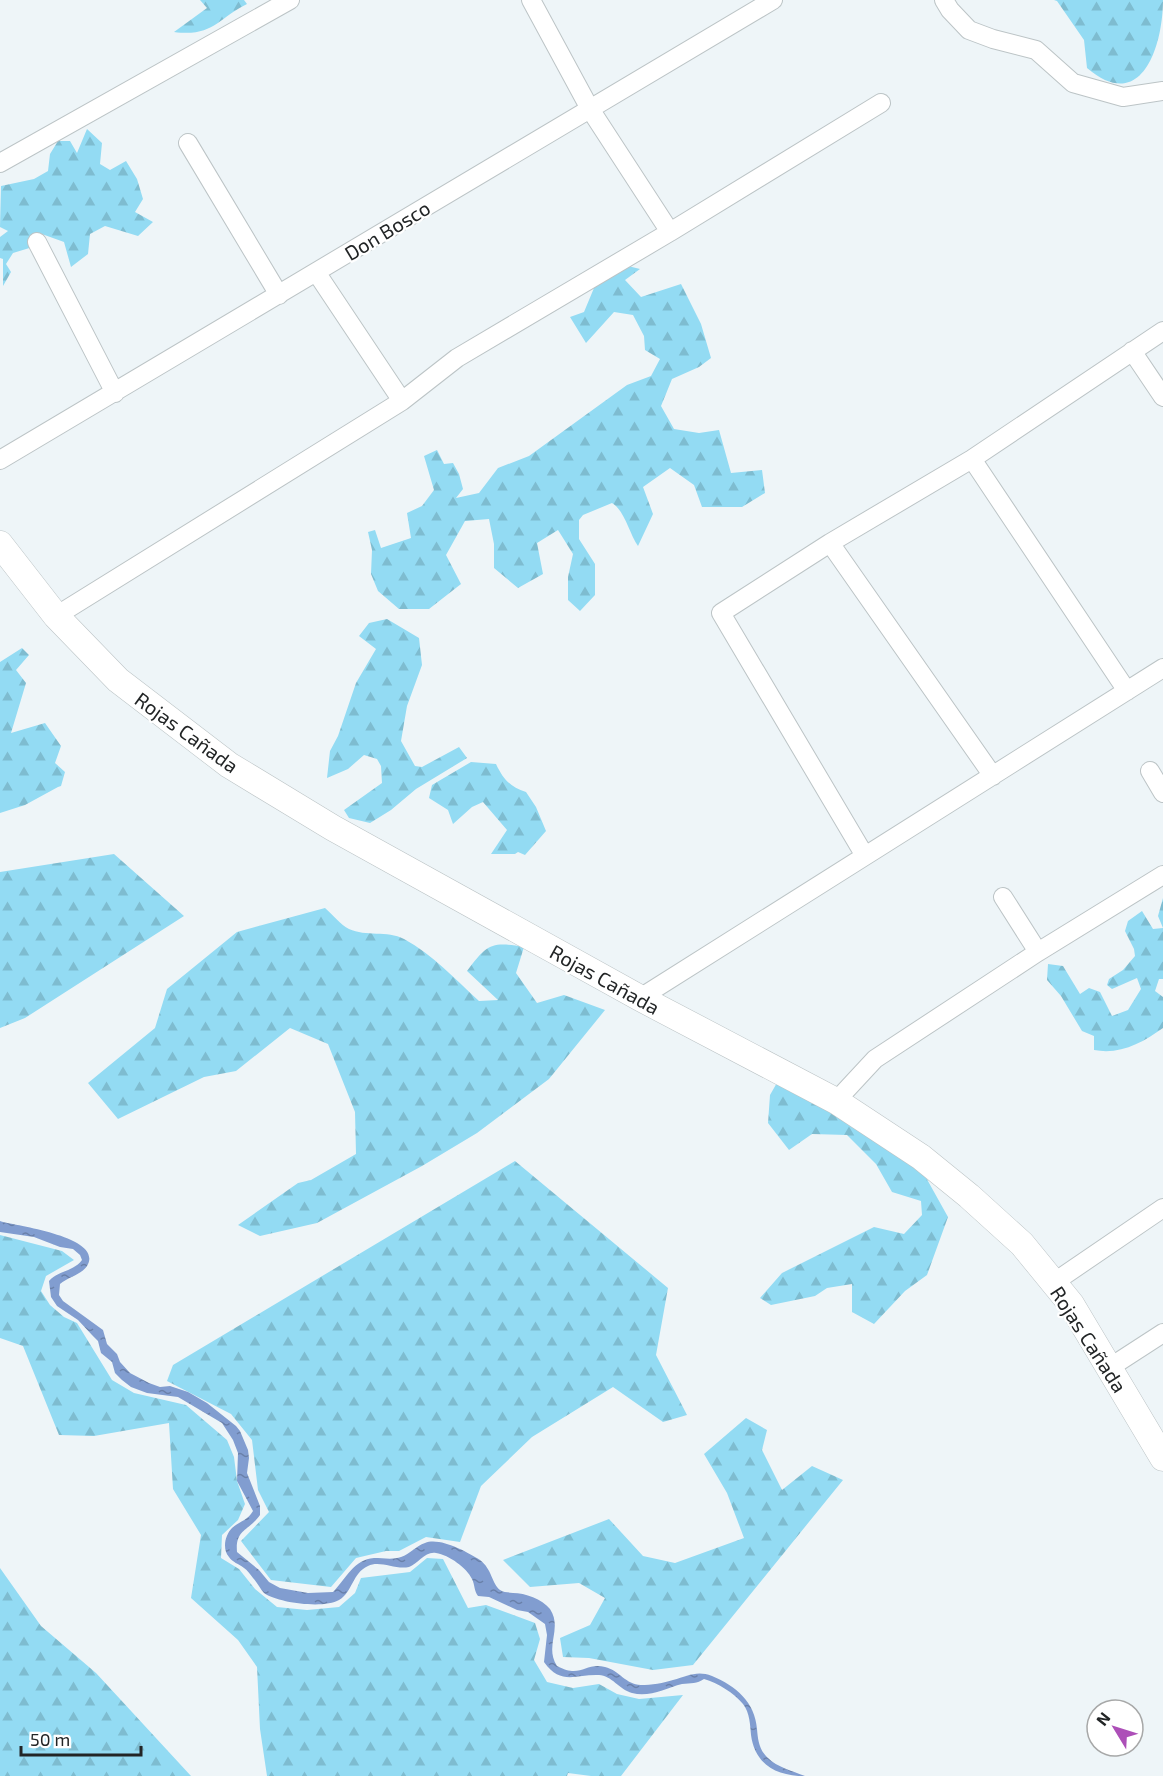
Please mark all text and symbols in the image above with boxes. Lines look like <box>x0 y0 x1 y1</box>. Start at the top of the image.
street label: Don Bosco <box>340 195 434 265</box>
street label: Rojas Cañada <box>131 687 243 777</box>
street label: Rojas Cañada <box>546 939 664 1019</box>
street label: Rojas Cañada <box>1046 1281 1132 1397</box>
north arrow <box>1085 1698 1145 1758</box>
text: N <box>1092 1708 1114 1729</box>
scale bar <box>21 1719 141 1757</box>
text: 50 m <box>30 1728 70 1750</box>

